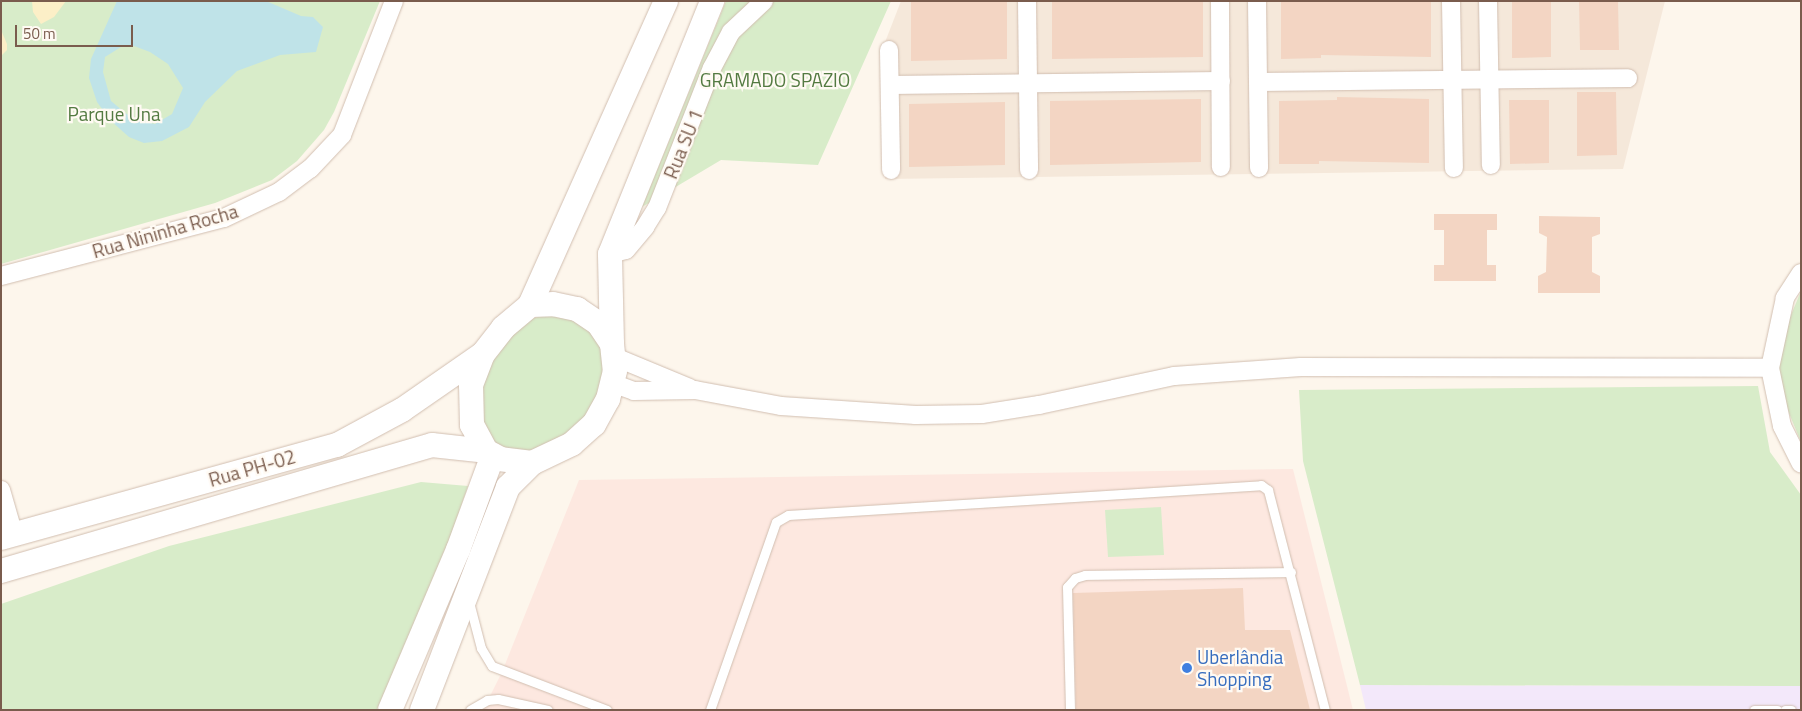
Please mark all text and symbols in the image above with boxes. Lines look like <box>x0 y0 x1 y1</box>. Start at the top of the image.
scale bar <box>18 15 135 47</box>
text: 50 m <box>23 22 56 45</box>
park label: GRAMADO SPAZIO <box>700 69 850 91</box>
park label: Parque Una <box>68 103 160 125</box>
street label: Rua SU 1 <box>659 106 707 182</box>
street label: Rua Nininha Rocha <box>90 199 240 263</box>
street label: Rua PH-02 <box>206 445 298 491</box>
place label: Uberlândia Shopping <box>1197 646 1283 690</box>
marker: Uberlândia Shopping <box>1181 662 1193 674</box>

